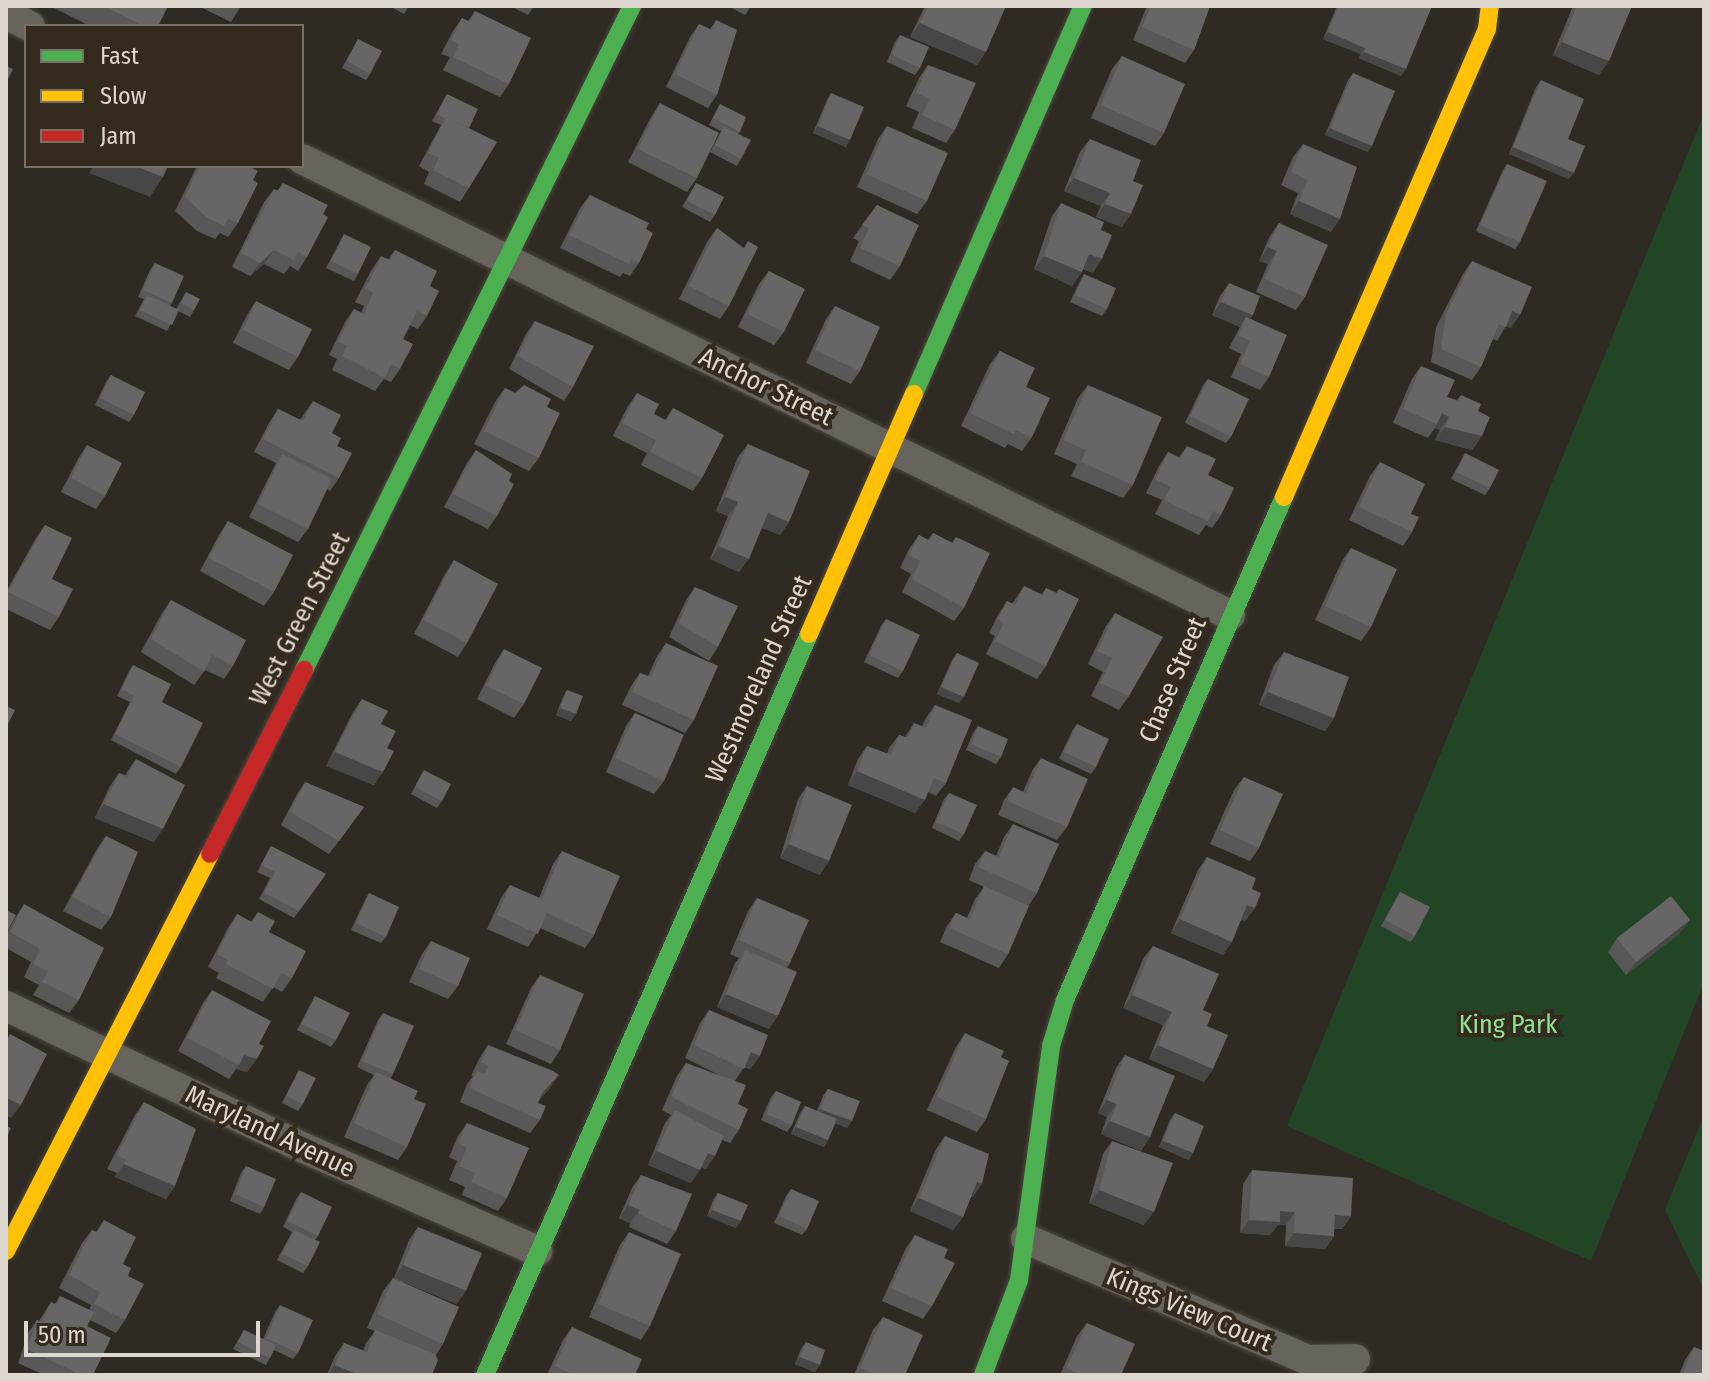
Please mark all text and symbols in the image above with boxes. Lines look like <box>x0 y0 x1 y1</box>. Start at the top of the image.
legend <box>24 24 304 168</box>
text: Fast <box>100 42 139 70</box>
text: Slow <box>100 82 146 110</box>
text: Jam <box>100 122 137 150</box>
street label: Anchor Street <box>694 341 838 433</box>
street label: West Green Street <box>243 527 357 711</box>
street label: Westmoreland Street <box>699 570 819 788</box>
street label: Chase Street <box>1133 613 1213 747</box>
park label: King Park <box>1459 1009 1557 1041</box>
street label: Maryland Avenue <box>180 1079 360 1185</box>
street label: Kings View Court <box>1102 1261 1276 1359</box>
scale bar <box>28 1305 264 1355</box>
text: 50 m <box>38 1321 86 1349</box>

